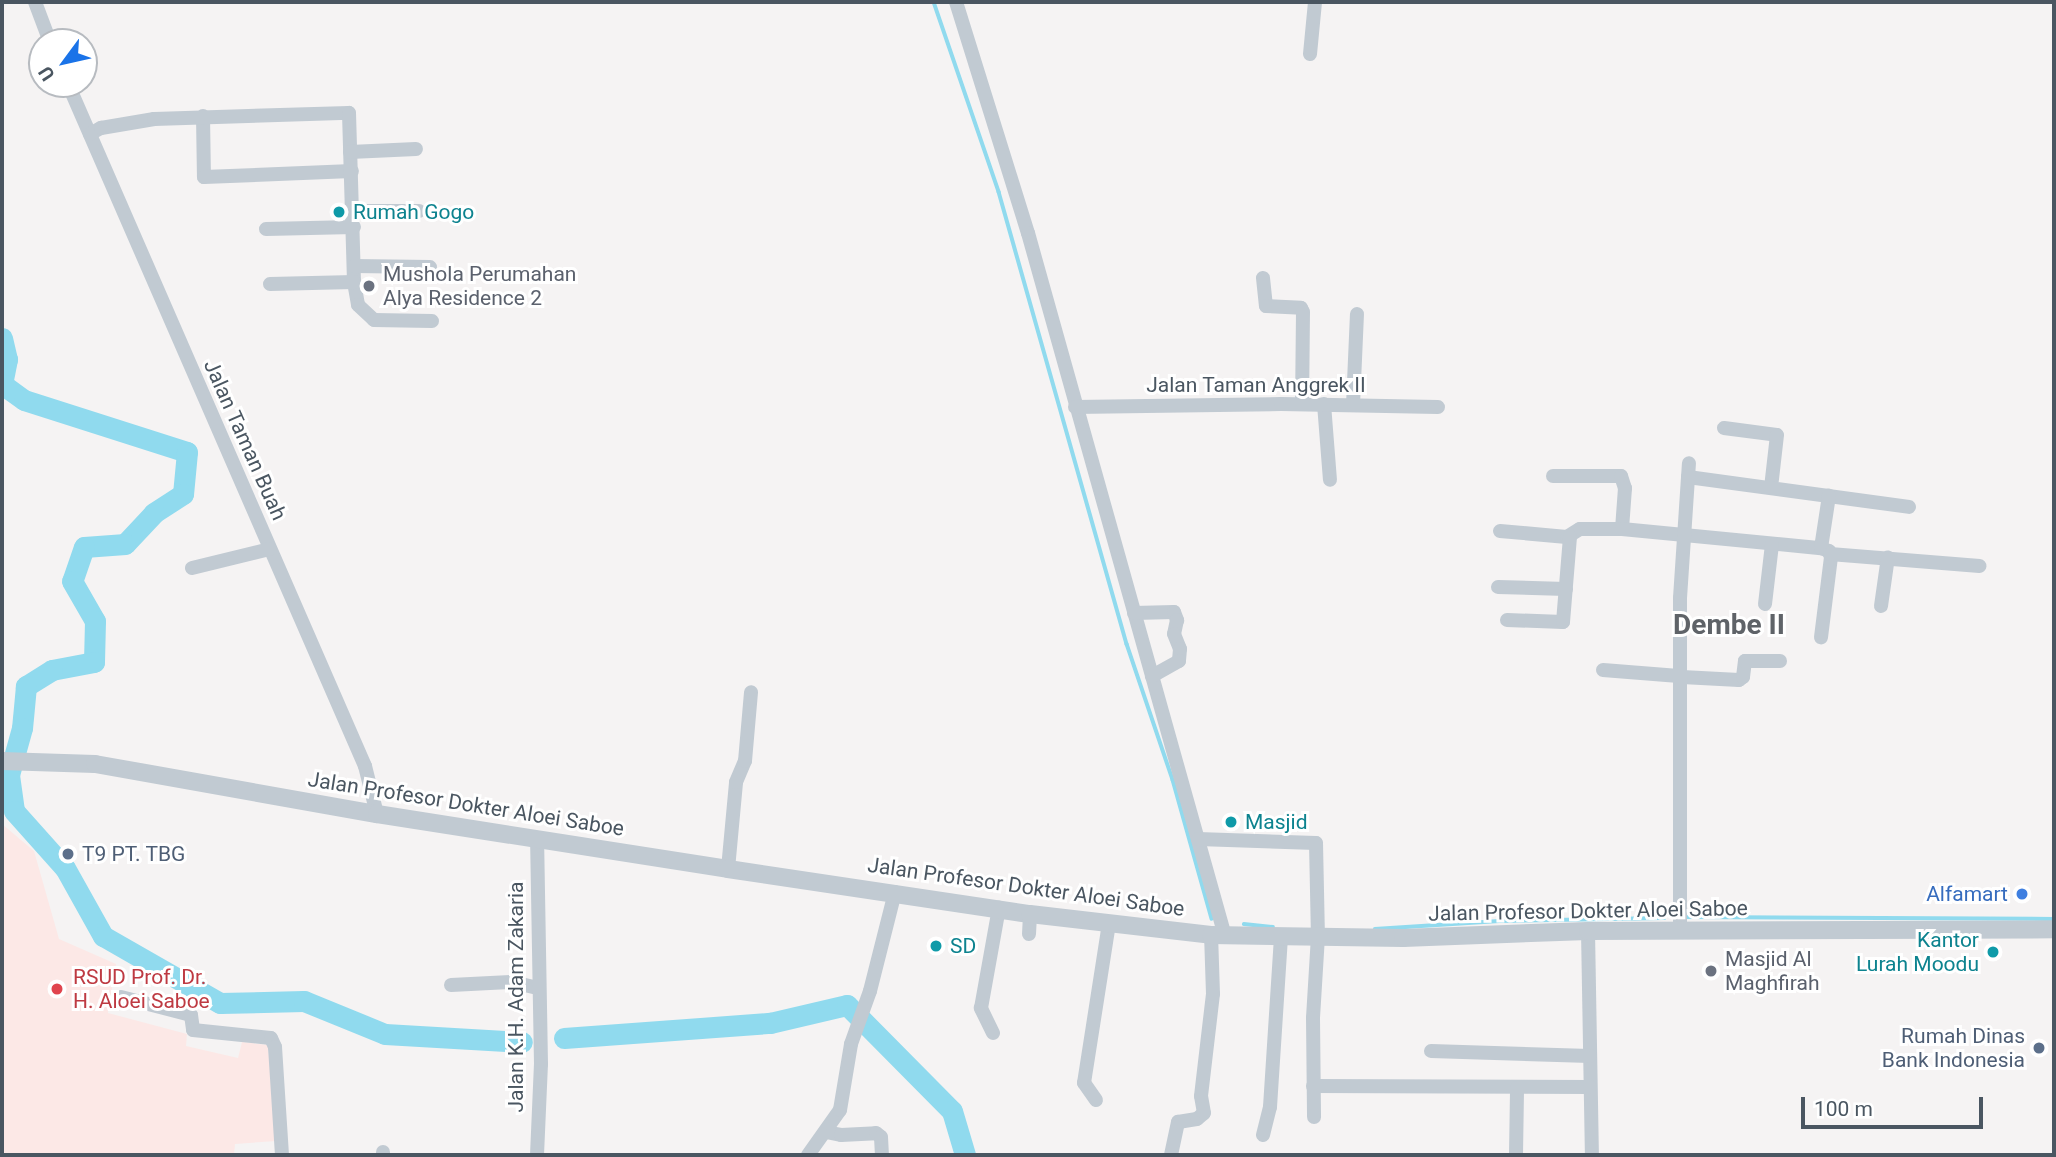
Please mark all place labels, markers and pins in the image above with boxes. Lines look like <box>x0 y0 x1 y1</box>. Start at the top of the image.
place label: Rumah Gogo <box>353 199 474 225</box>
marker: Rumah Gogo <box>331 204 347 220</box>
place label: Mushola Perumahan Alya Residence 2 <box>383 261 576 311</box>
marker: Mushola Perumahan Alya Residence 2 <box>361 278 377 294</box>
place label: Masjid <box>1245 809 1308 835</box>
marker: Masjid <box>1223 814 1239 830</box>
place label: T9 PT. TBG <box>82 841 186 867</box>
marker: T9 PT. TBG <box>60 846 76 862</box>
place label: Alfamart <box>1926 881 2008 907</box>
marker: Alfamart <box>2014 886 2030 902</box>
place label: Kantor Lurah Moodu <box>1856 927 1979 977</box>
place label: SD <box>950 933 976 959</box>
marker: SD <box>928 938 944 954</box>
marker: Kantor Lurah Moodu <box>1985 944 2001 960</box>
place label: Masjid Al Maghfirah <box>1725 946 1819 996</box>
marker: Masjid Al Maghfirah <box>1703 963 1719 979</box>
place label: RSUD Prof. Dr. H. Aloei Saboe <box>73 964 210 1014</box>
marker: RSUD Prof. Dr. H. Aloei Saboe <box>47 979 67 999</box>
place label: Rumah Dinas Bank Indonesia <box>1882 1023 2025 1073</box>
marker: Rumah Dinas Bank Indonesia <box>2031 1040 2047 1056</box>

